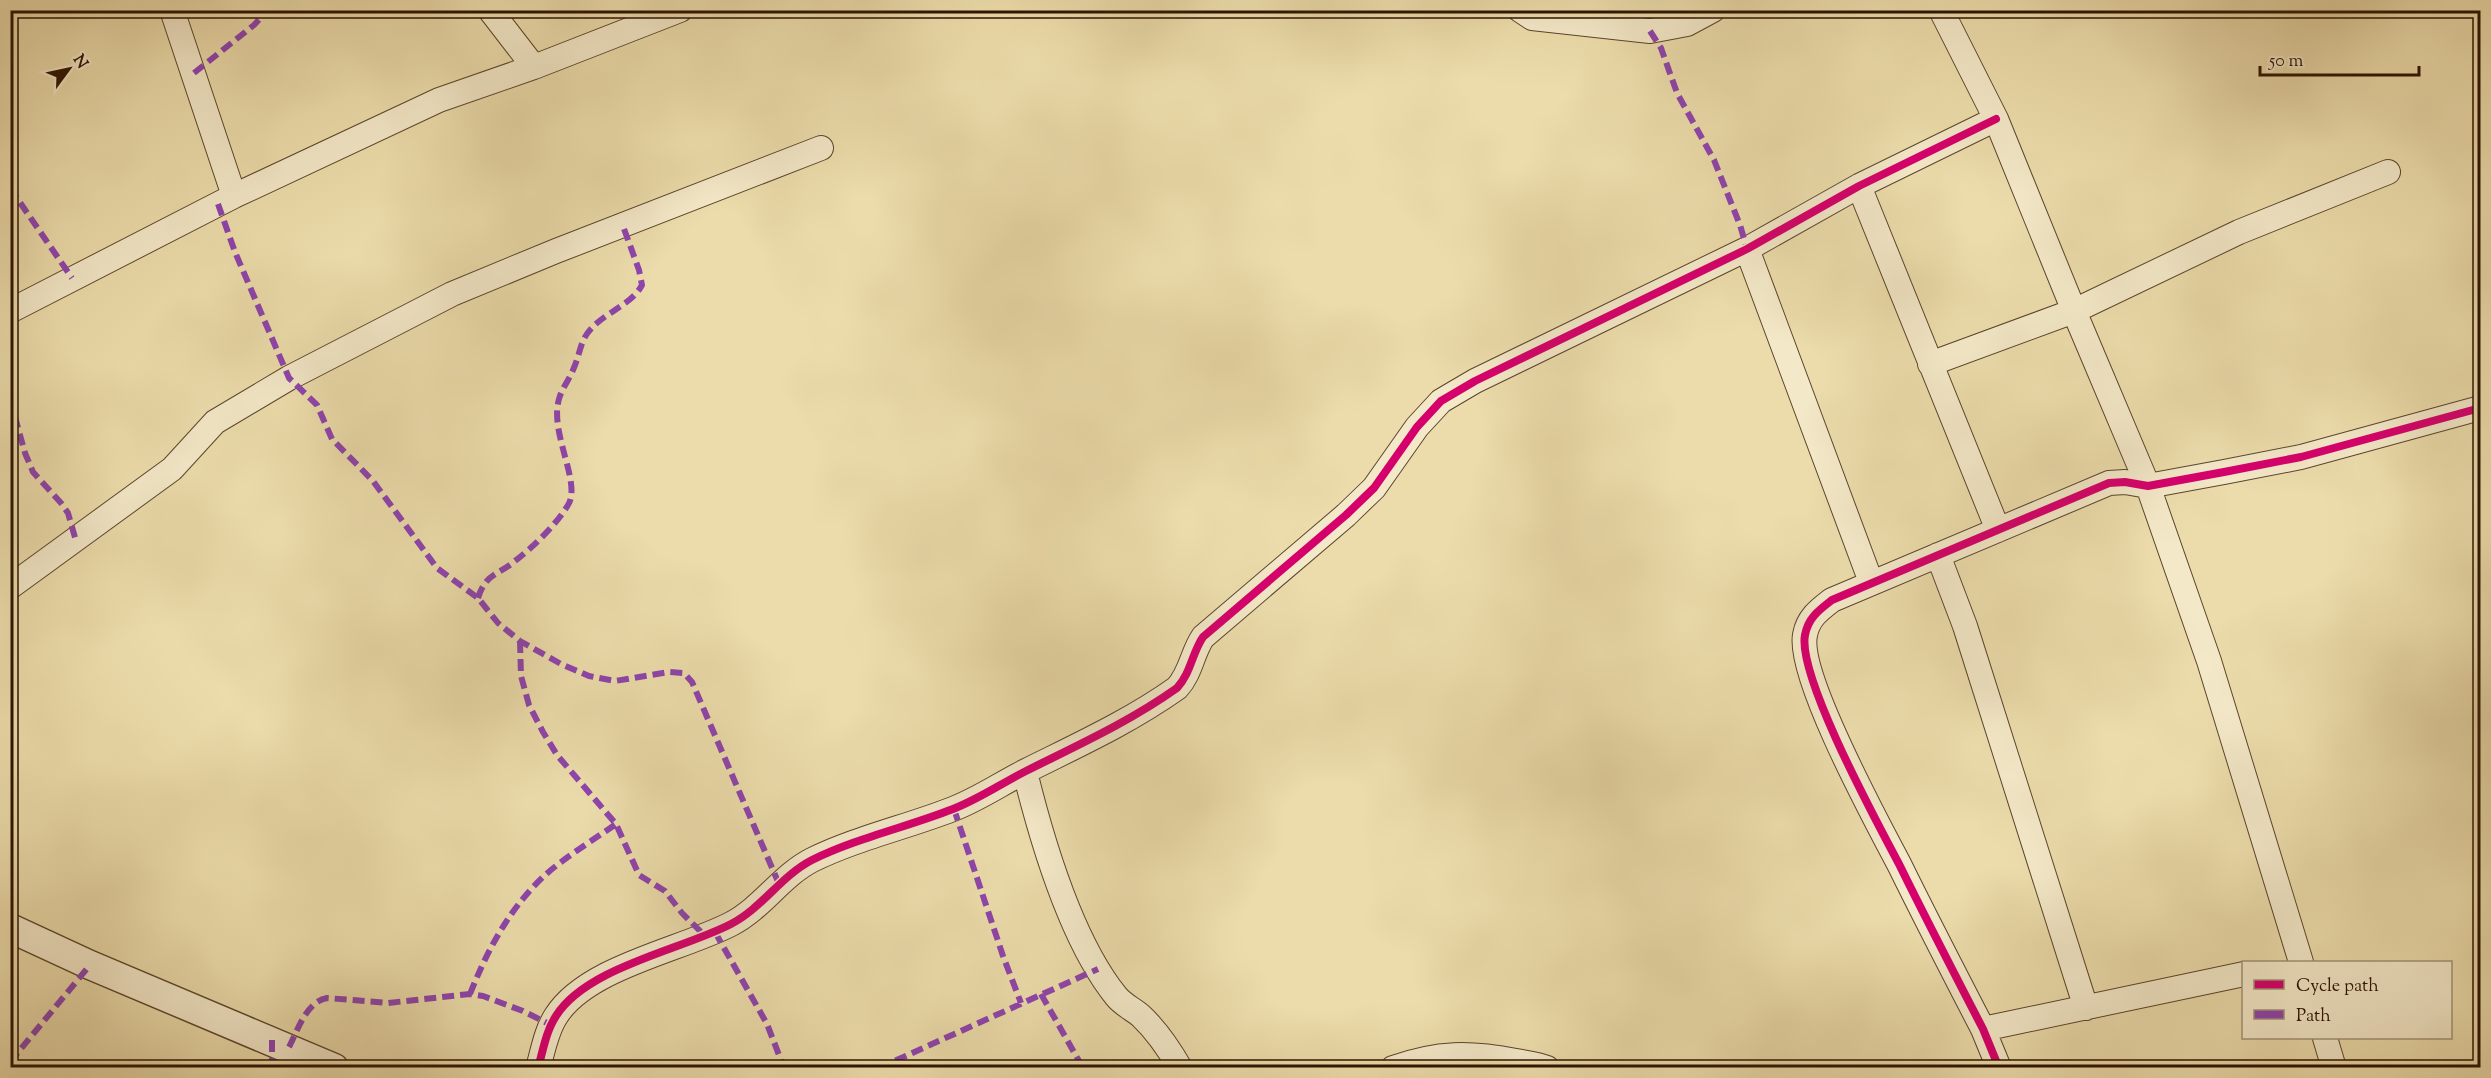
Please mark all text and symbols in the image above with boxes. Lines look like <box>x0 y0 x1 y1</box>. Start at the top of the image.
north arrow <box>39 39 99 99</box>
scale bar <box>2260 39 2419 77</box>
text: 50 m <box>2268 49 2304 75</box>
text: N <box>66 51 93 74</box>
legend <box>2242 961 2452 1039</box>
text: Cycle path <box>2296 974 2379 1000</box>
text: Path <box>2296 1004 2331 1030</box>

